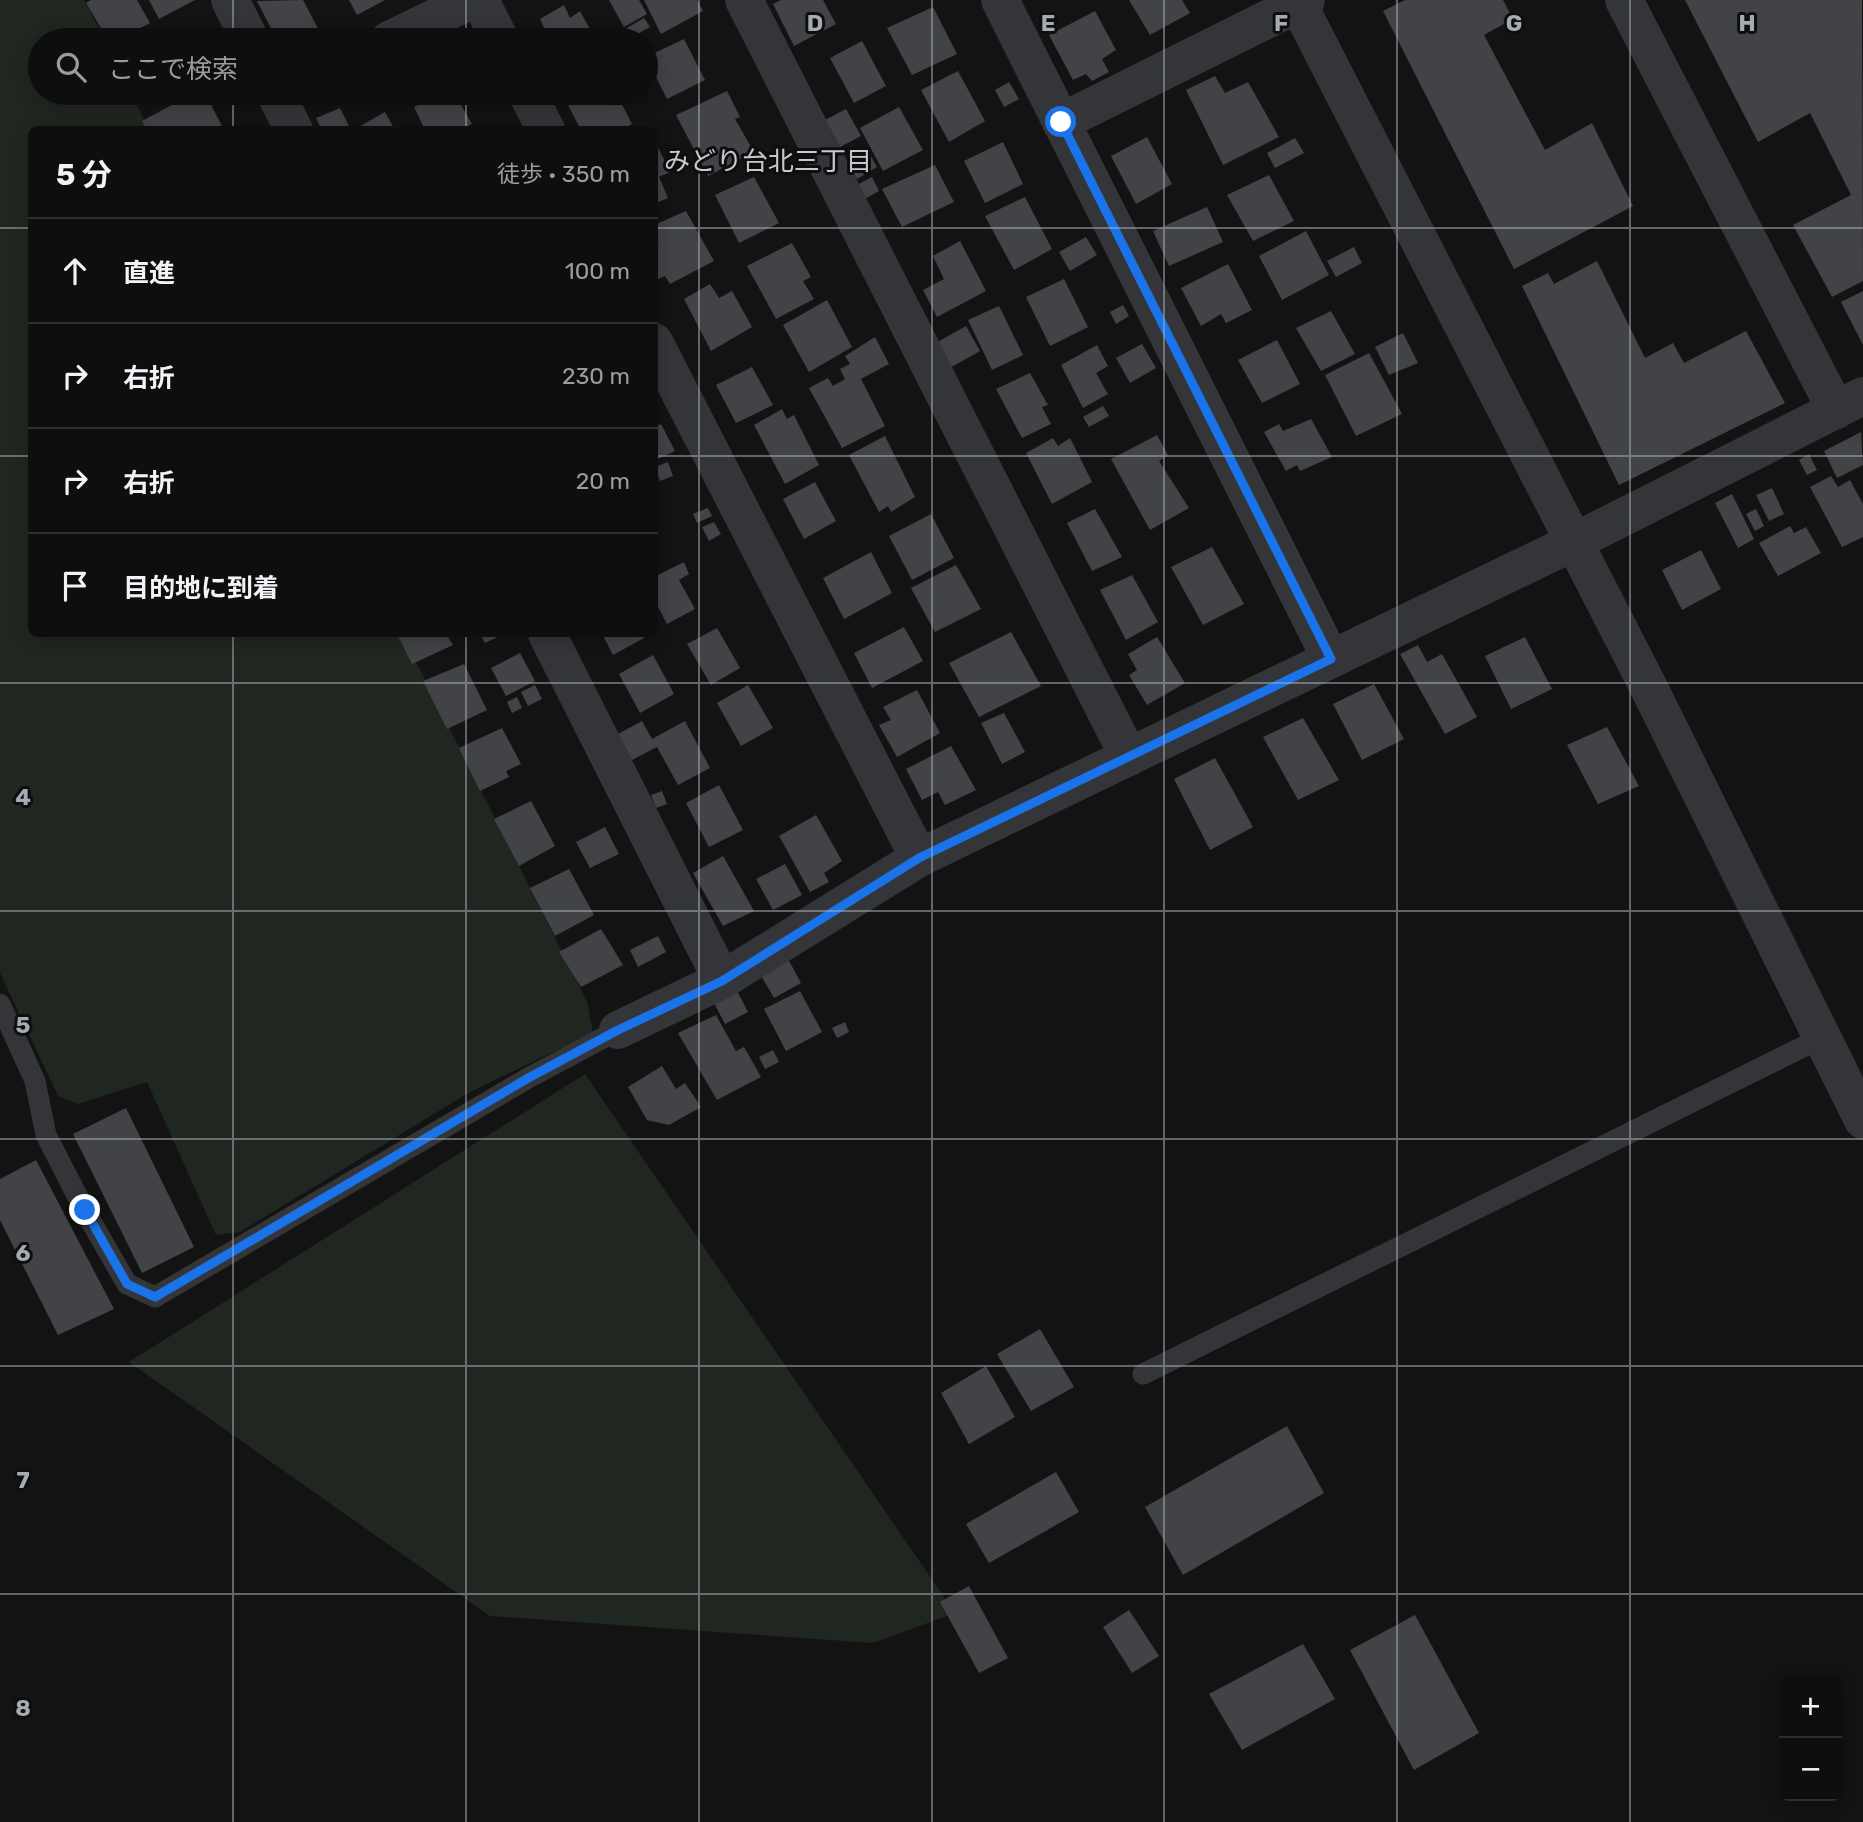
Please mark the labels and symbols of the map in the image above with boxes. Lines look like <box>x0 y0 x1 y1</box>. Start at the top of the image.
text: D <box>807 9 823 37</box>
text: E <box>1041 9 1055 37</box>
text: F <box>1274 9 1288 37</box>
text: G <box>1506 9 1522 37</box>
text: H <box>1738 9 1756 37</box>
route start <box>1045 106 1076 137</box>
district label: みどり台北三丁目 <box>664 146 872 177</box>
text: 4 <box>15 783 31 811</box>
text: 5 <box>16 1011 31 1039</box>
route end <box>69 1194 100 1225</box>
text: 6 <box>16 1239 31 1267</box>
text: 7 <box>16 1466 30 1494</box>
text: 8 <box>15 1694 31 1722</box>

